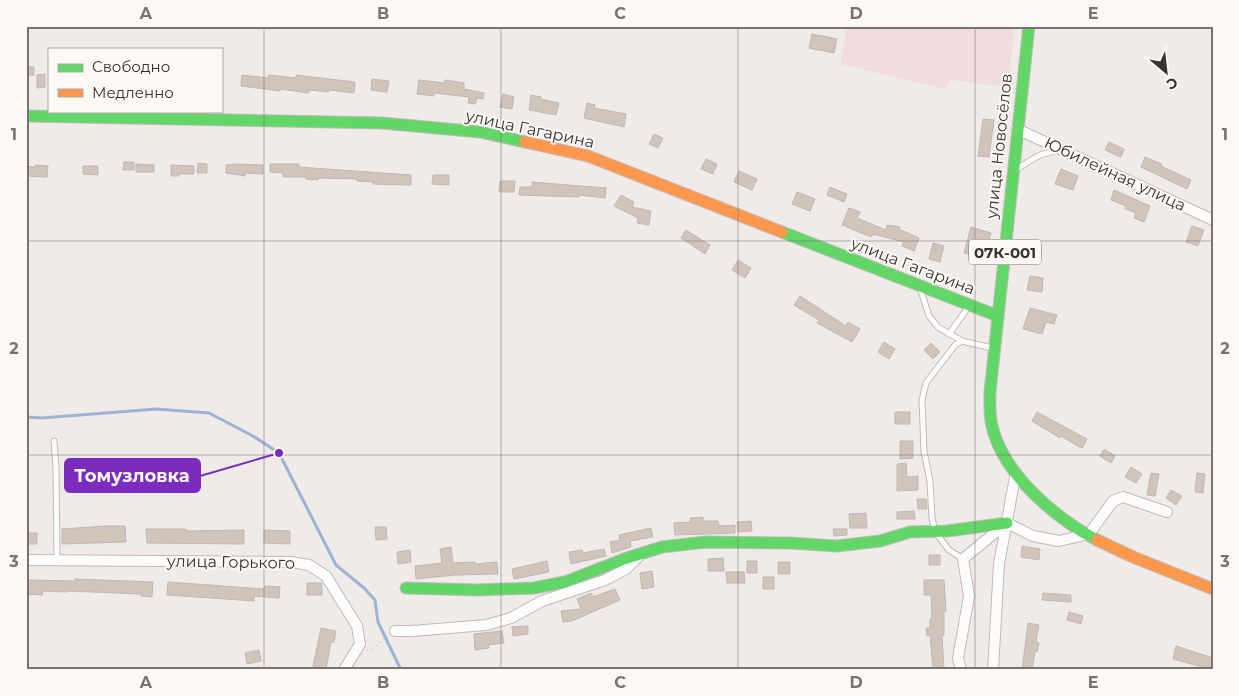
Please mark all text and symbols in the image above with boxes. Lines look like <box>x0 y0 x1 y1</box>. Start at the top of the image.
text: A <box>139 4 153 23</box>
text: B <box>377 4 389 23</box>
text: C <box>614 4 626 23</box>
text: D <box>849 4 863 23</box>
text: E <box>1088 4 1098 23</box>
legend <box>48 48 222 112</box>
north arrow <box>1142 48 1192 98</box>
text: Свободно <box>92 57 170 76</box>
street label: улица Новосёлов <box>982 72 1016 221</box>
text: С <box>1163 73 1181 94</box>
text: Медленно <box>92 83 174 102</box>
street label: улица Гагарина <box>463 106 596 152</box>
text: 1 <box>11 125 17 144</box>
text: 1 <box>1222 125 1228 144</box>
street label: Юбилейная улица <box>1041 133 1189 215</box>
street label: улица Гагарина <box>847 233 978 298</box>
road number: 07К-001 <box>969 240 1041 264</box>
text: 2 <box>9 339 19 358</box>
text: 2 <box>1220 339 1230 358</box>
callout: Томузловка <box>65 459 200 492</box>
text: Томузловка <box>74 465 190 487</box>
street label: улица Горького <box>166 551 295 573</box>
text: 3 <box>8 552 19 571</box>
text: 3 <box>1219 552 1230 571</box>
text: A <box>139 673 153 692</box>
text: B <box>377 673 389 692</box>
text: C <box>614 673 626 692</box>
text: D <box>849 673 863 692</box>
text: E <box>1088 673 1098 692</box>

